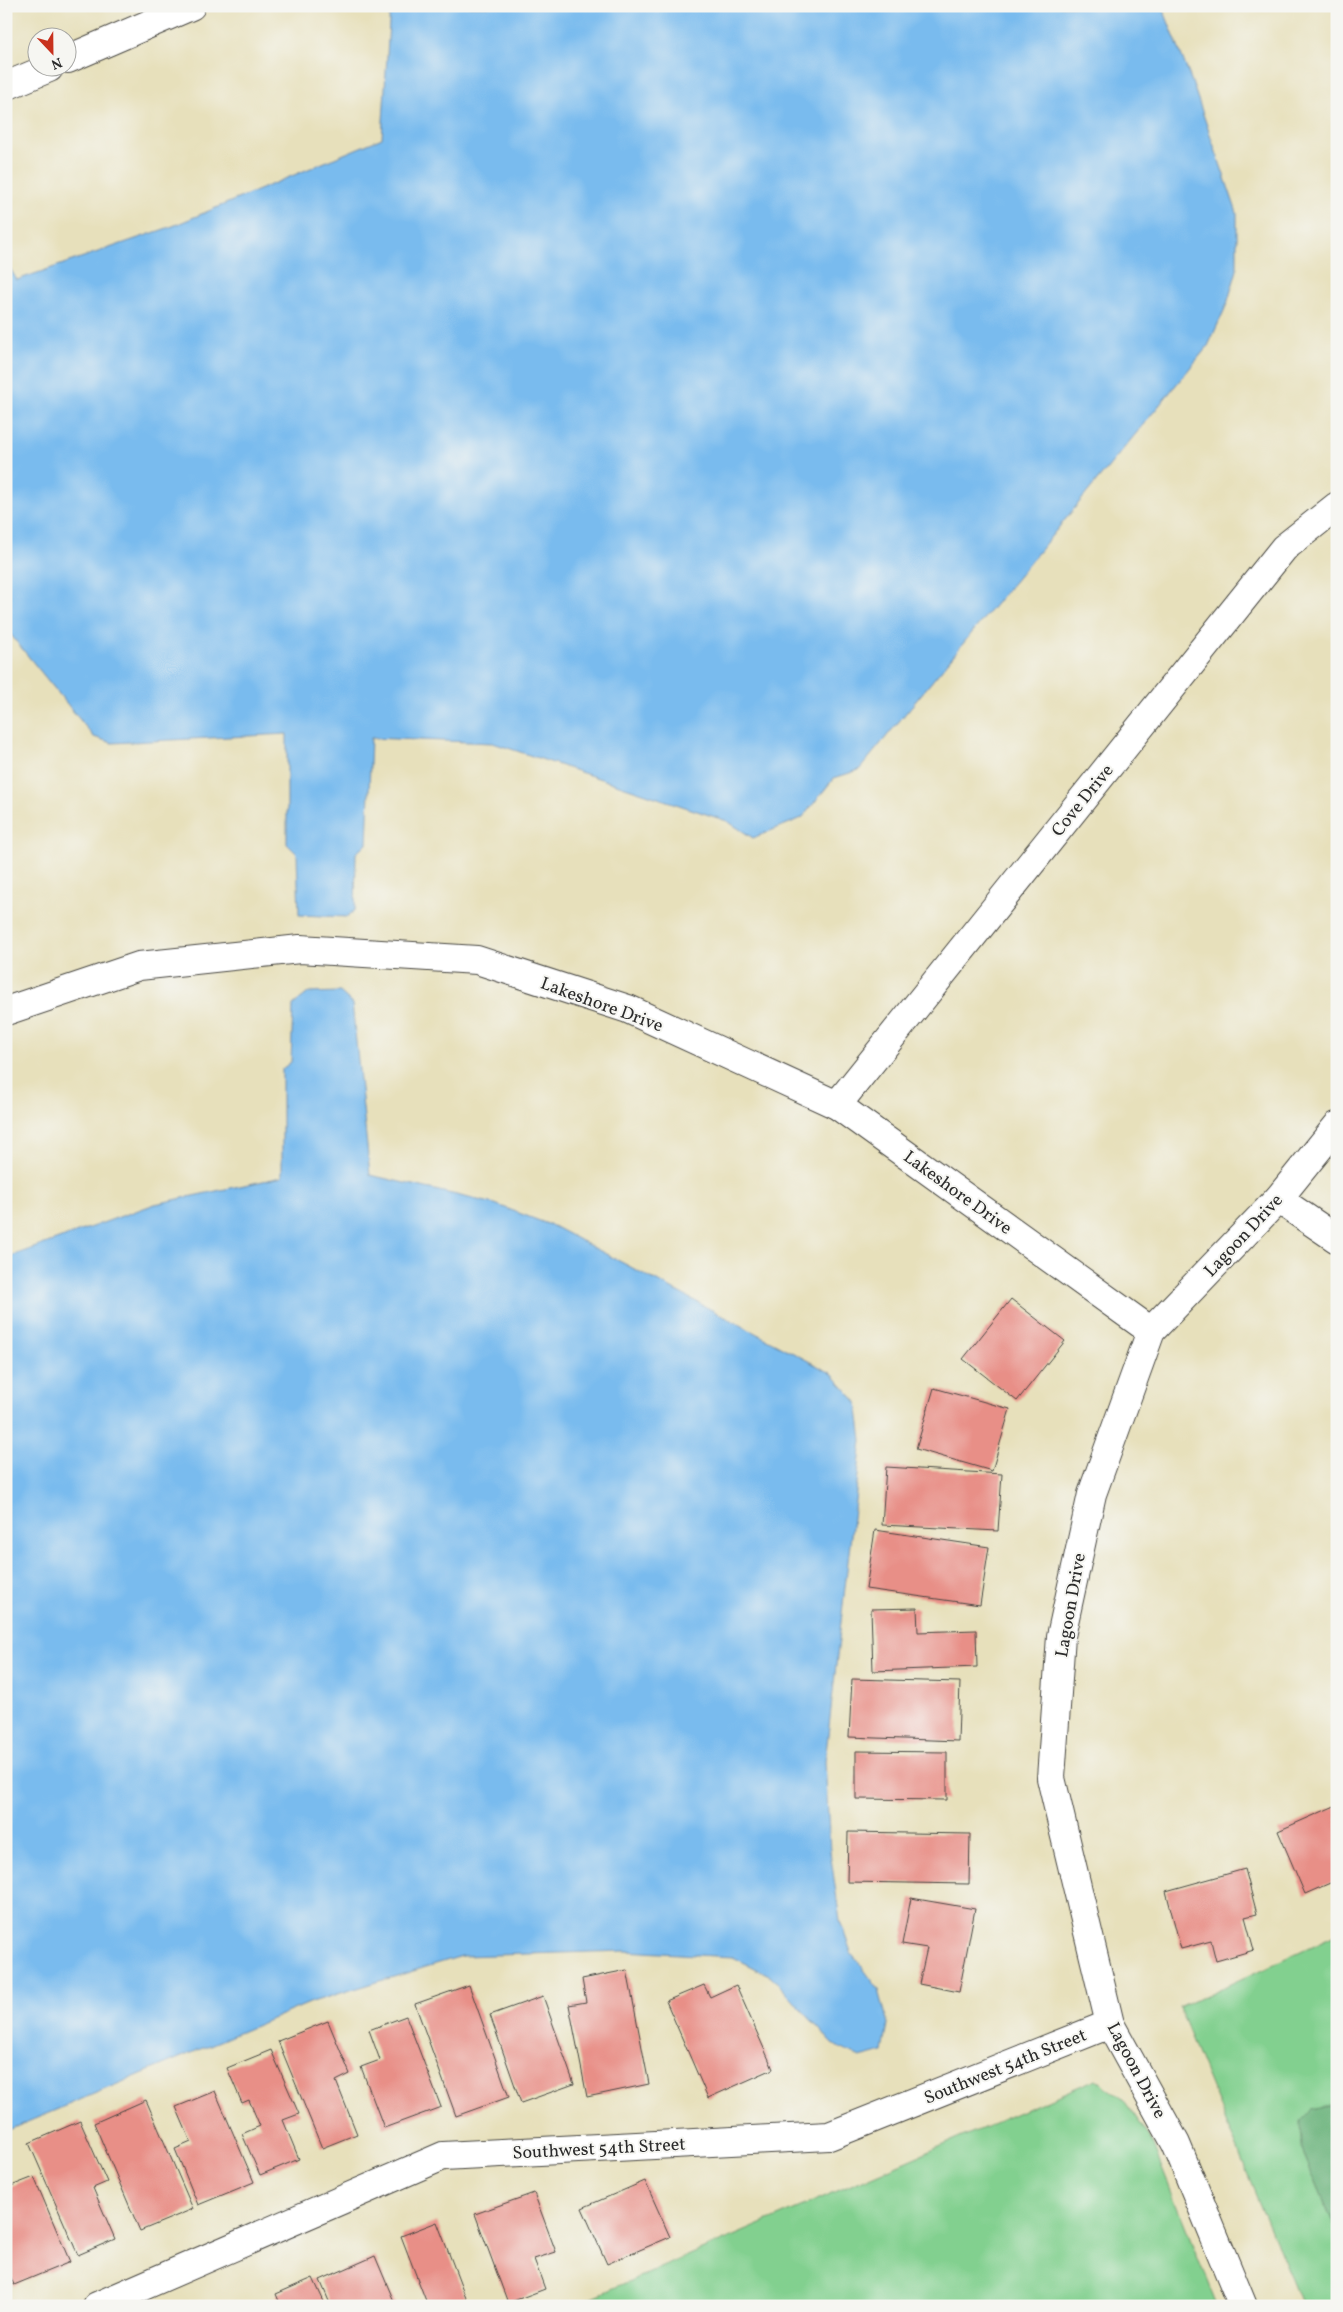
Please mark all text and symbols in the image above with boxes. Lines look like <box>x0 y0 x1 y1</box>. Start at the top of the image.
north arrow <box>28 28 78 78</box>
text: N <box>48 52 65 73</box>
street label: Cove Drive <box>1046 759 1120 842</box>
street label: Lakeshore Drive <box>537 972 666 1039</box>
street label: Lakeshore Drive <box>898 1145 1017 1241</box>
street label: Lagoon Drive <box>1199 1189 1289 1283</box>
street label: Lagoon Drive <box>1050 1551 1093 1659</box>
street label: Lagoon Drive <box>1100 2018 1172 2123</box>
street label: Southwest 54th Street <box>921 2023 1091 2111</box>
street label: Southwest 54th Street <box>512 2132 686 2167</box>

